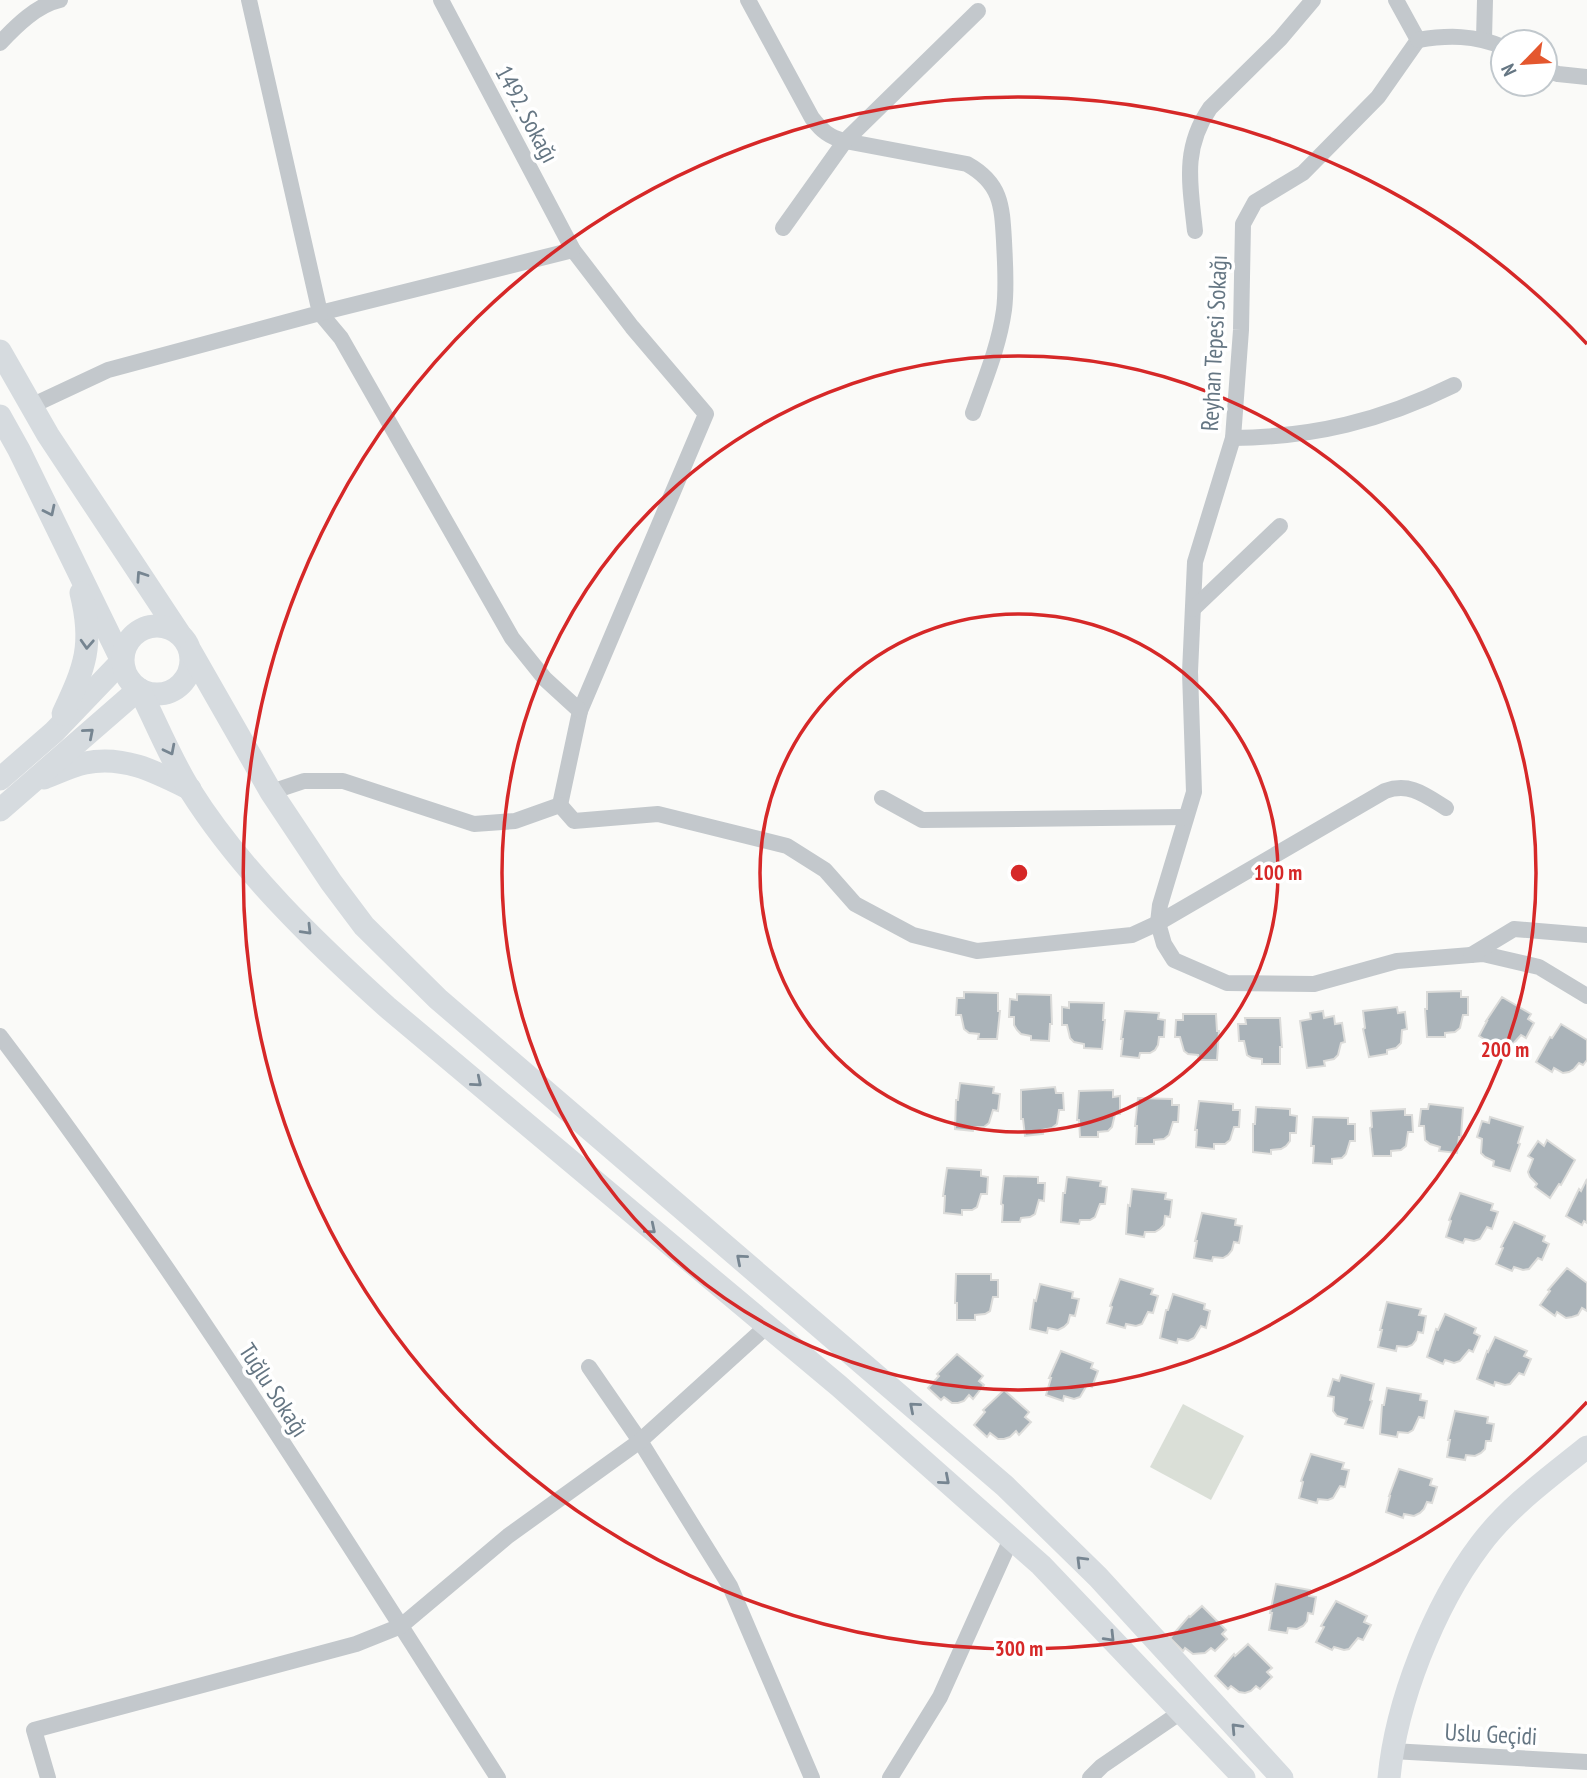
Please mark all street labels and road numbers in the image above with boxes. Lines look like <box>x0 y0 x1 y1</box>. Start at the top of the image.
street label: 1492. Sokağı <box>488 60 566 168</box>
street label: Reyhan Tepesi Sokağı <box>1194 254 1234 432</box>
street label: Tuğlu Sokağı <box>232 1337 316 1443</box>
street label: Uslu Geçidi <box>1444 1716 1538 1752</box>

